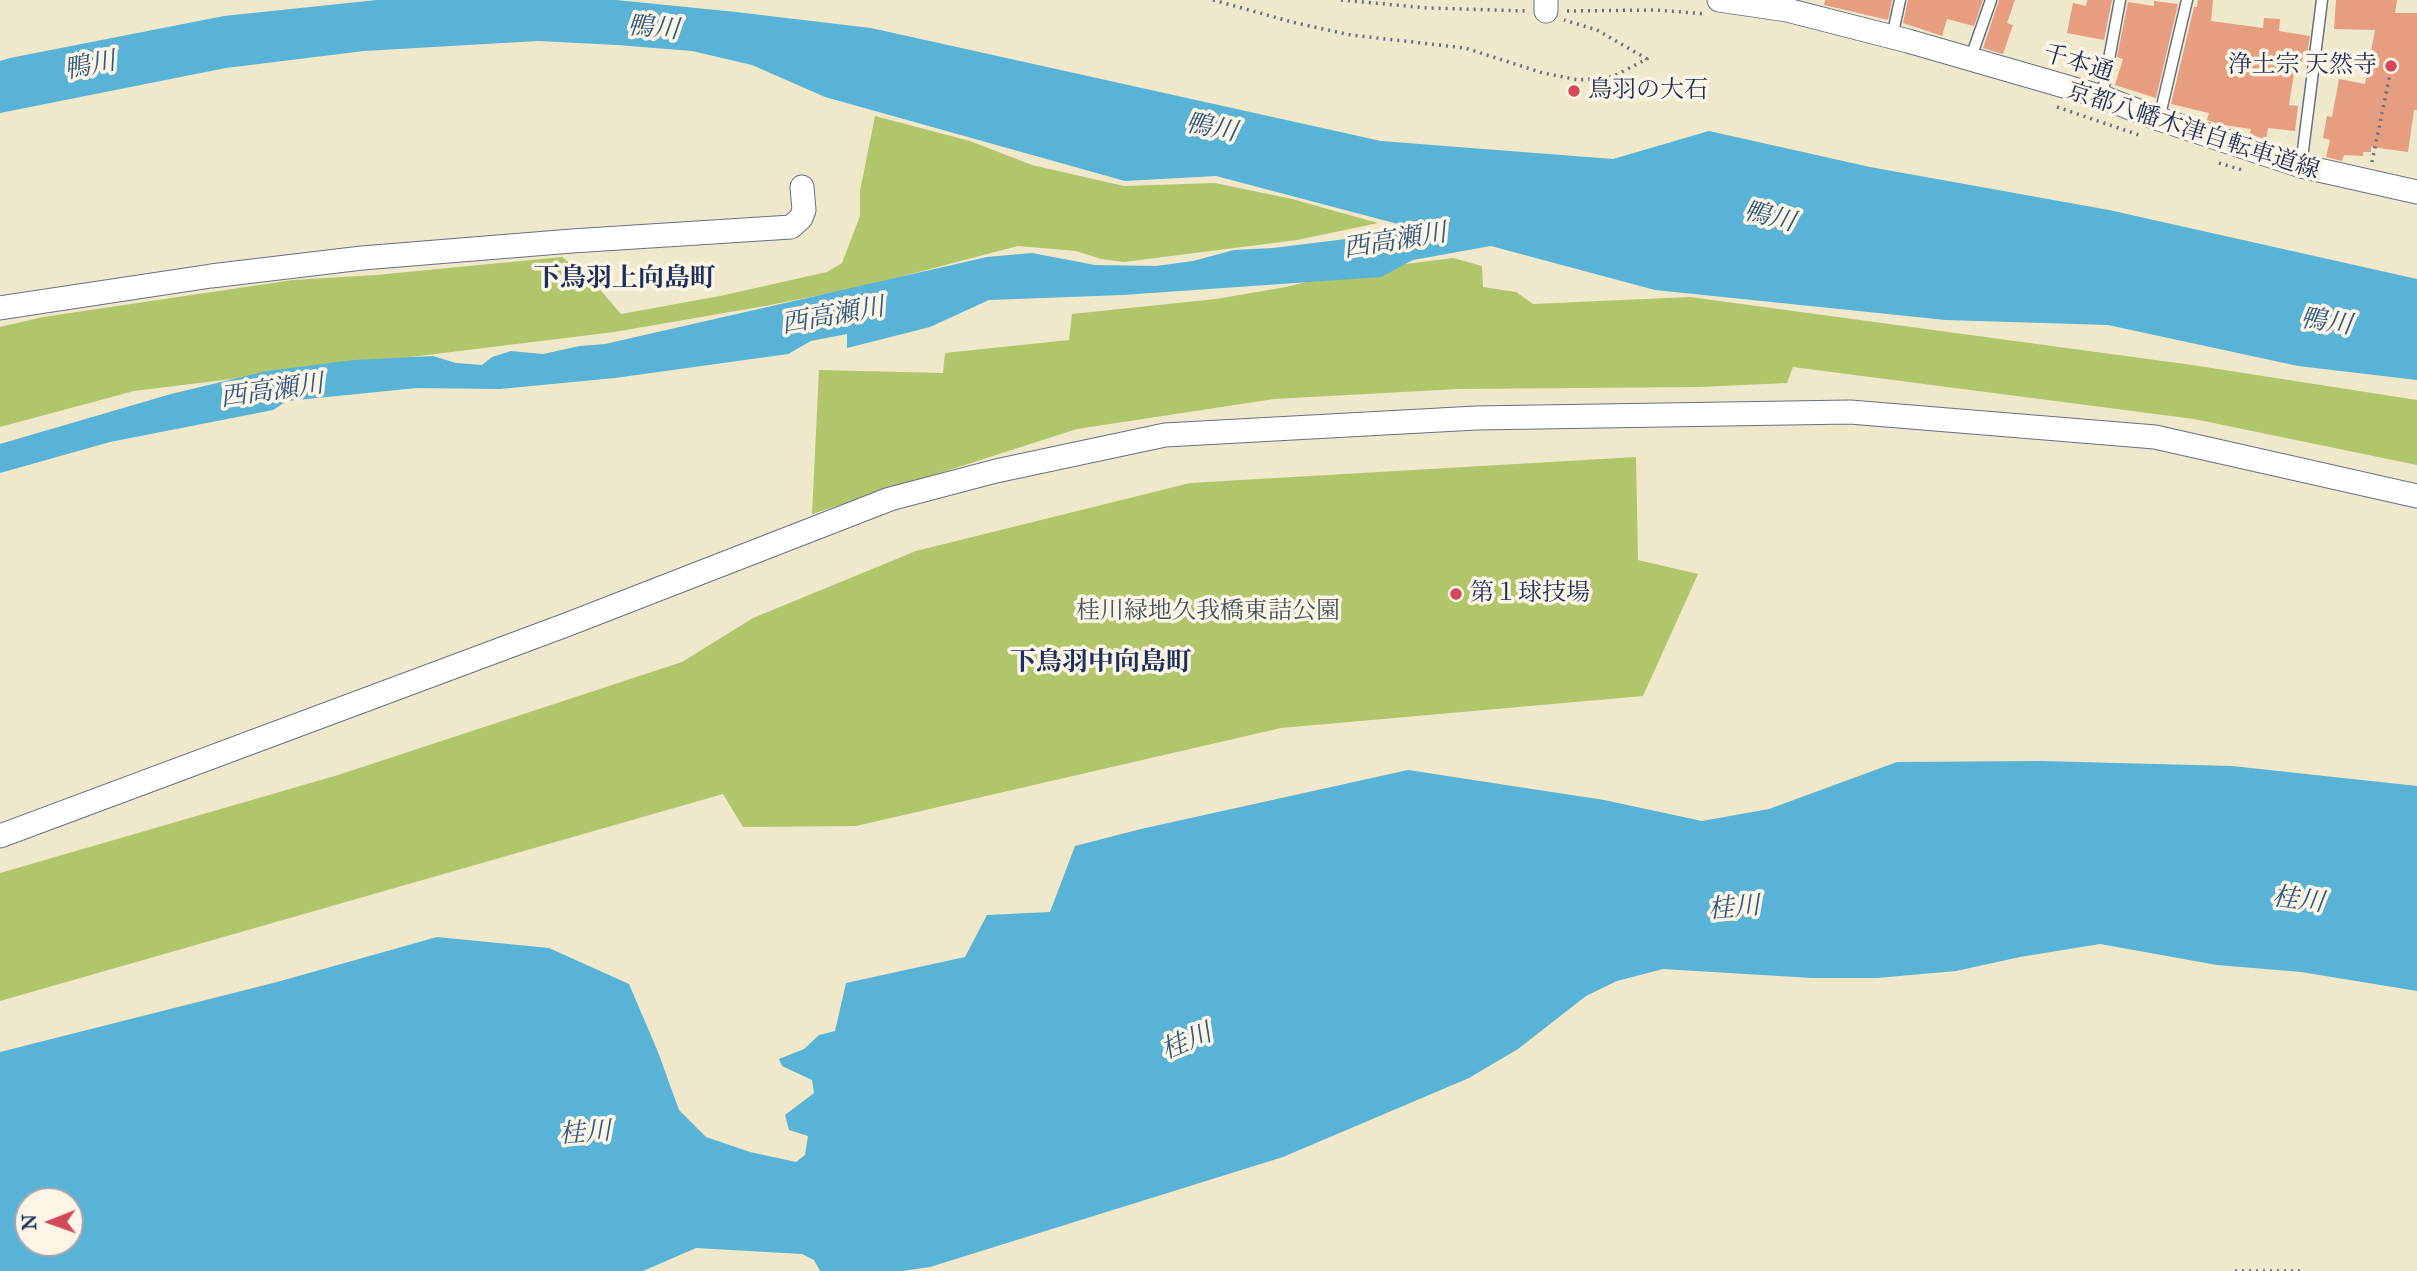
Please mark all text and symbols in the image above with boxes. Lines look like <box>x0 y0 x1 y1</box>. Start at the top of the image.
water label: 鴨川 <box>626 11 680 47</box>
street label: 千本通 <box>2039 40 2117 88</box>
water label: 鴨川 <box>62 47 118 87</box>
place label: 浄土宗 天然寺 <box>2228 52 2377 80</box>
marker: 浄土宗 天然寺 <box>2383 58 2399 74</box>
place label: 鳥羽の大石 <box>1588 77 1708 105</box>
street label: 京都八幡木津自転車道線 <box>2063 78 2323 186</box>
marker: 鳥羽の大石 <box>1566 83 1582 99</box>
water label: 鴨川 <box>1183 109 1239 149</box>
water label: 鴨川 <box>1740 197 1798 239</box>
water label: 西高瀬川 <box>1341 218 1449 266</box>
district label: 下鳥羽上向島町 <box>534 264 716 296</box>
water label: 西高瀬川 <box>779 293 887 341</box>
water label: 鴨川 <box>2298 304 2354 342</box>
water label: 西高瀬川 <box>218 369 326 415</box>
place label: 第１球技場 <box>1470 580 1590 608</box>
marker: 第１球技場 <box>1448 586 1464 602</box>
park label: 桂川緑地久我橋東詰公園 <box>1076 598 1340 626</box>
district label: 下鳥羽中向島町 <box>1010 648 1192 680</box>
water label: 桂川 <box>2270 882 2326 920</box>
water label: 桂川 <box>1707 891 1761 927</box>
water label: 桂川 <box>1157 1018 1217 1068</box>
water label: 桂川 <box>558 1117 612 1151</box>
north arrow <box>14 1187 84 1257</box>
text: N <box>18 1214 41 1231</box>

